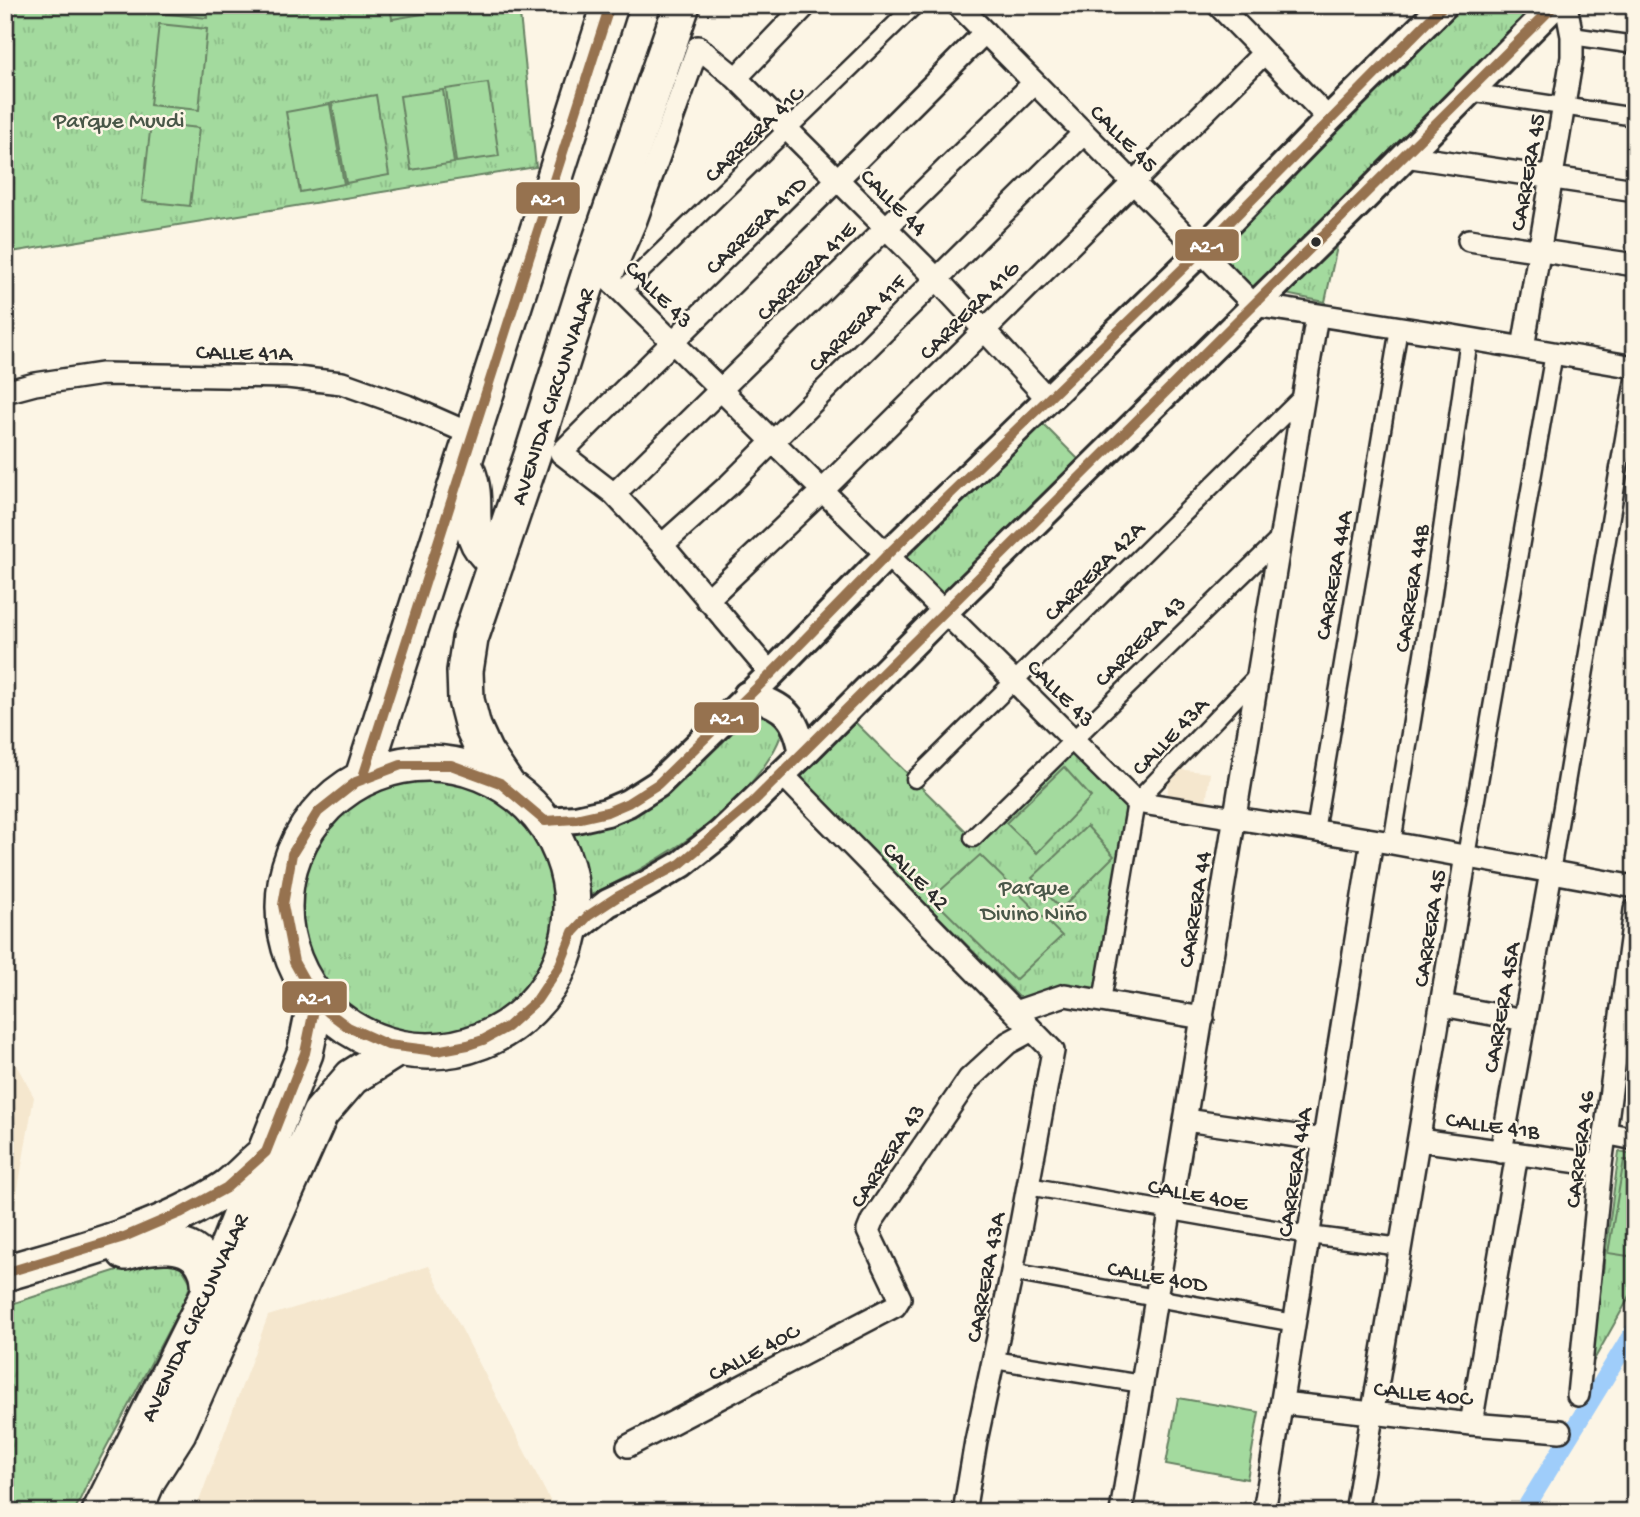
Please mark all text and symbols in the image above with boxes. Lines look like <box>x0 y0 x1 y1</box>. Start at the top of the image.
street label: CARRERA 41C <box>700 80 812 190</box>
street label: CALLE 45 <box>1083 100 1162 179</box>
park label: Parque Muvdi <box>53 109 184 136</box>
street label: CARRERA 45 <box>1506 112 1553 233</box>
street label: CALLE 44 <box>853 164 932 243</box>
street label: CARRERA 41D <box>701 171 815 282</box>
line badge: A2-1 <box>515 181 581 215</box>
text: A2-1 <box>530 190 565 213</box>
street label: CARRERA 41E <box>752 216 864 328</box>
line badge: A2-1 <box>1174 228 1240 262</box>
unlabelled marker <box>1309 235 1323 249</box>
text: A2-1 <box>1189 237 1224 260</box>
street label: CARRERA 41G <box>915 255 1027 367</box>
street label: CALLE 43 <box>618 256 697 335</box>
street label: CARRERA 41F <box>804 269 914 379</box>
street label: AVENIDA CIRCUNVALAR <box>507 284 602 509</box>
street label: CALLE 41A <box>196 340 294 369</box>
street label: CARRERA 44A <box>1311 507 1360 642</box>
street label: CARRERA 42A <box>1040 516 1152 628</box>
street label: CARRERA 44B <box>1390 521 1437 654</box>
street label: CARRERA 43 <box>1090 591 1193 694</box>
street label: CALLE 43 <box>1020 655 1099 734</box>
street label: CALLE 43A <box>1127 691 1217 782</box>
line badge: A2-1 <box>693 701 760 734</box>
text: A2-1 <box>709 709 744 732</box>
street label: CALLE 42 <box>875 838 954 917</box>
street label: CARRERA 44 <box>1174 849 1219 970</box>
street label: CARRERA 45 <box>1409 868 1454 989</box>
park label: Parque Divino Niño <box>979 876 1087 929</box>
street label: CARRERA 45A <box>1479 939 1528 1075</box>
line badge: A2-1 <box>281 980 348 1014</box>
text: A2-1 <box>296 989 331 1012</box>
street label: CARRERA 46 <box>1561 1089 1602 1210</box>
street label: CARRERA 43 <box>845 1100 932 1214</box>
street label: CARRERA 44A <box>1273 1104 1320 1239</box>
street label: CALLE 41B <box>1444 1108 1542 1148</box>
street label: CALLE 40E <box>1145 1174 1251 1219</box>
street label: AVENIDA CIRCUNVALAR <box>136 1209 257 1427</box>
street label: CARRERA 43A <box>962 1209 1014 1345</box>
street label: CALLE 40D <box>1105 1256 1211 1301</box>
street label: CALLE 40C <box>705 1318 806 1389</box>
street label: CALLE 40C <box>1372 1377 1475 1414</box>

